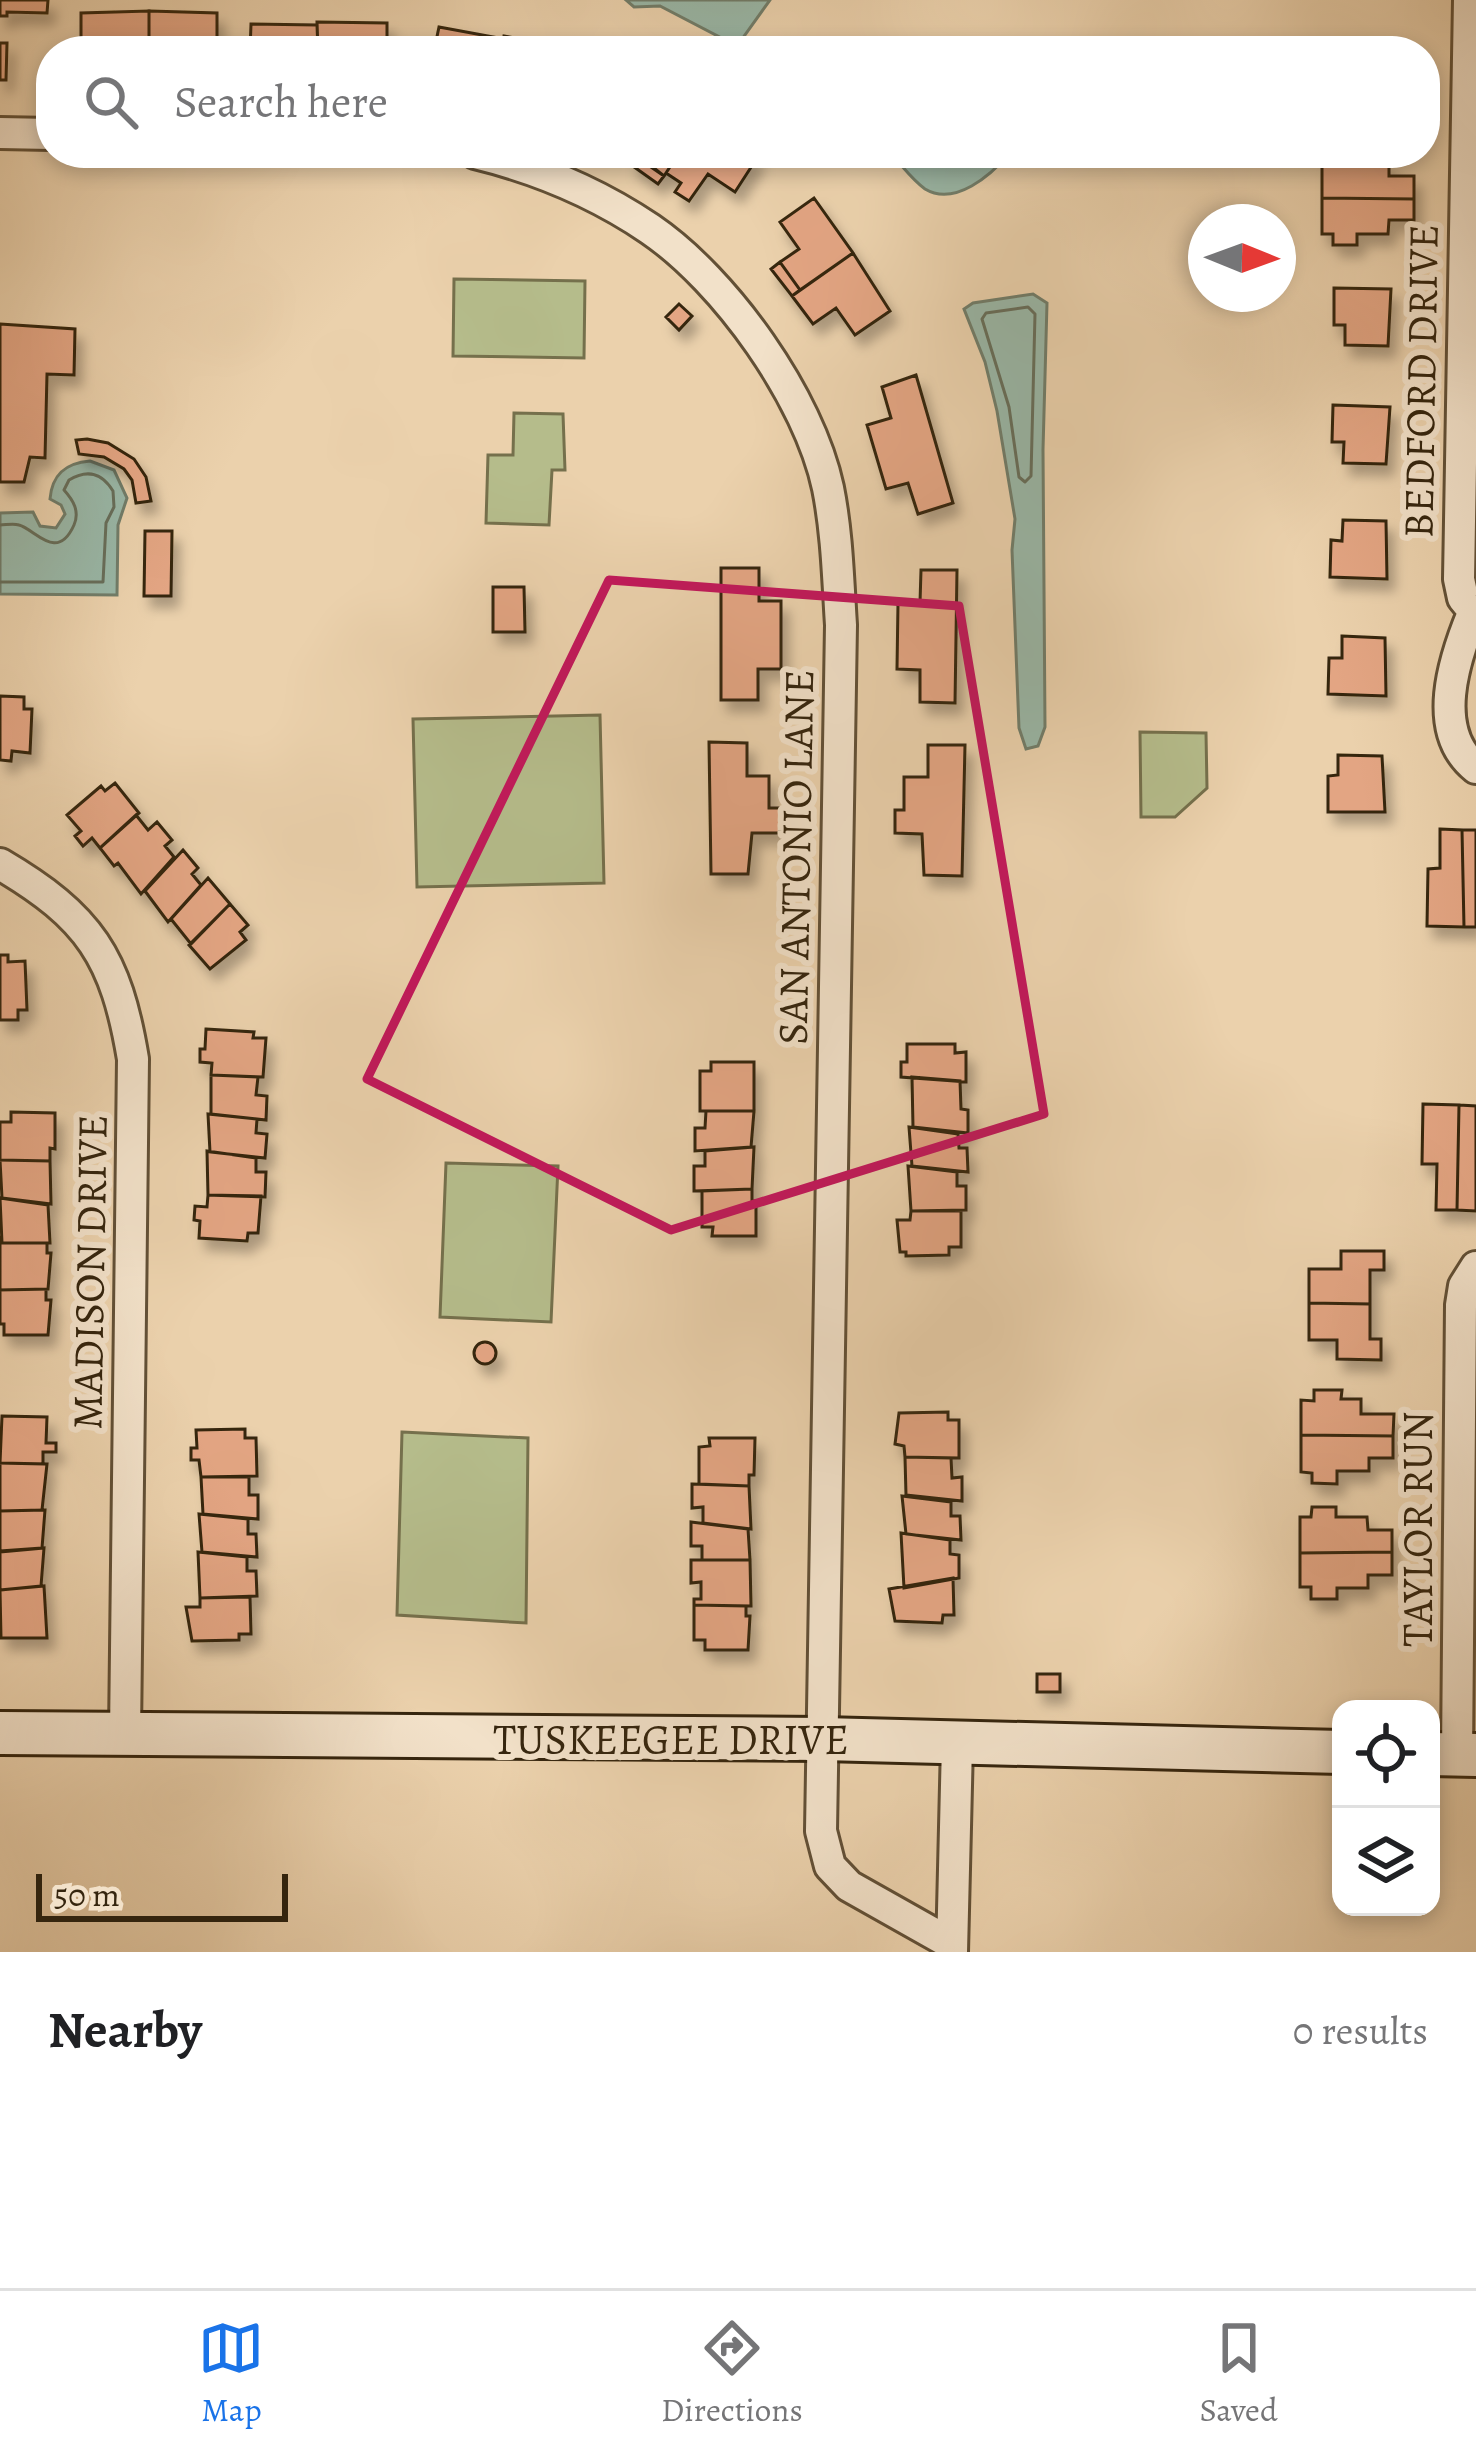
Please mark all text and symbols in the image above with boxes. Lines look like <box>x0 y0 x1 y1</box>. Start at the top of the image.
search box <box>36 36 1440 168</box>
icon: search <box>78 69 144 135</box>
text: Search here <box>174 71 388 133</box>
north arrow <box>1188 204 1296 312</box>
street label: BEDFORD DRIVE <box>1389 224 1452 538</box>
street label: SAN ANTONIO LANE <box>764 669 827 1045</box>
street label: MADISON DRIVE <box>58 1114 121 1430</box>
street label: TAYLOR RUN <box>1389 1411 1446 1647</box>
map controls <box>1332 1700 1440 1916</box>
button: locate <box>1332 1700 1440 1808</box>
street label: TUSKEEGEE DRIVE <box>493 1711 849 1768</box>
button: layers <box>1332 1808 1440 1916</box>
scale bar <box>36 1868 288 1921</box>
text: 50 m <box>54 1872 120 1917</box>
text: Nearby <box>48 1995 202 2065</box>
text: 0 results <box>1293 2004 1428 2057</box>
tab: Map <box>198 2315 264 2432</box>
tab: Directions <box>661 2315 803 2432</box>
tab: Saved <box>1199 2315 1278 2432</box>

